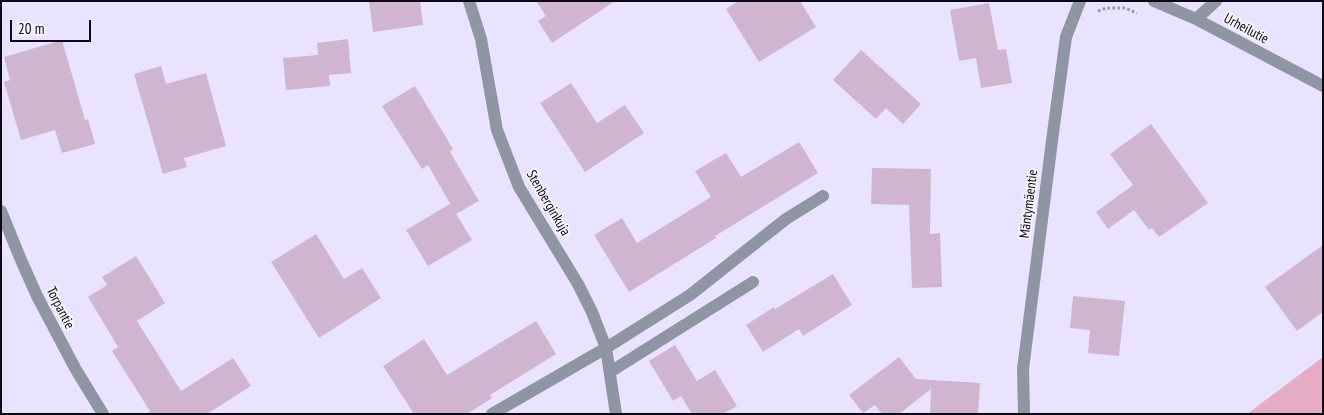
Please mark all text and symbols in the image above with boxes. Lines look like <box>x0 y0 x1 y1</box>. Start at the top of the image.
scale bar <box>12 10 94 42</box>
street label: Urheilutie <box>1221 10 1271 48</box>
text: 20 m <box>18 19 44 38</box>
street label: Stenberginkuja <box>523 167 573 239</box>
street label: Mäntymäentie <box>1016 169 1042 239</box>
street label: Torpantie <box>42 284 78 332</box>

